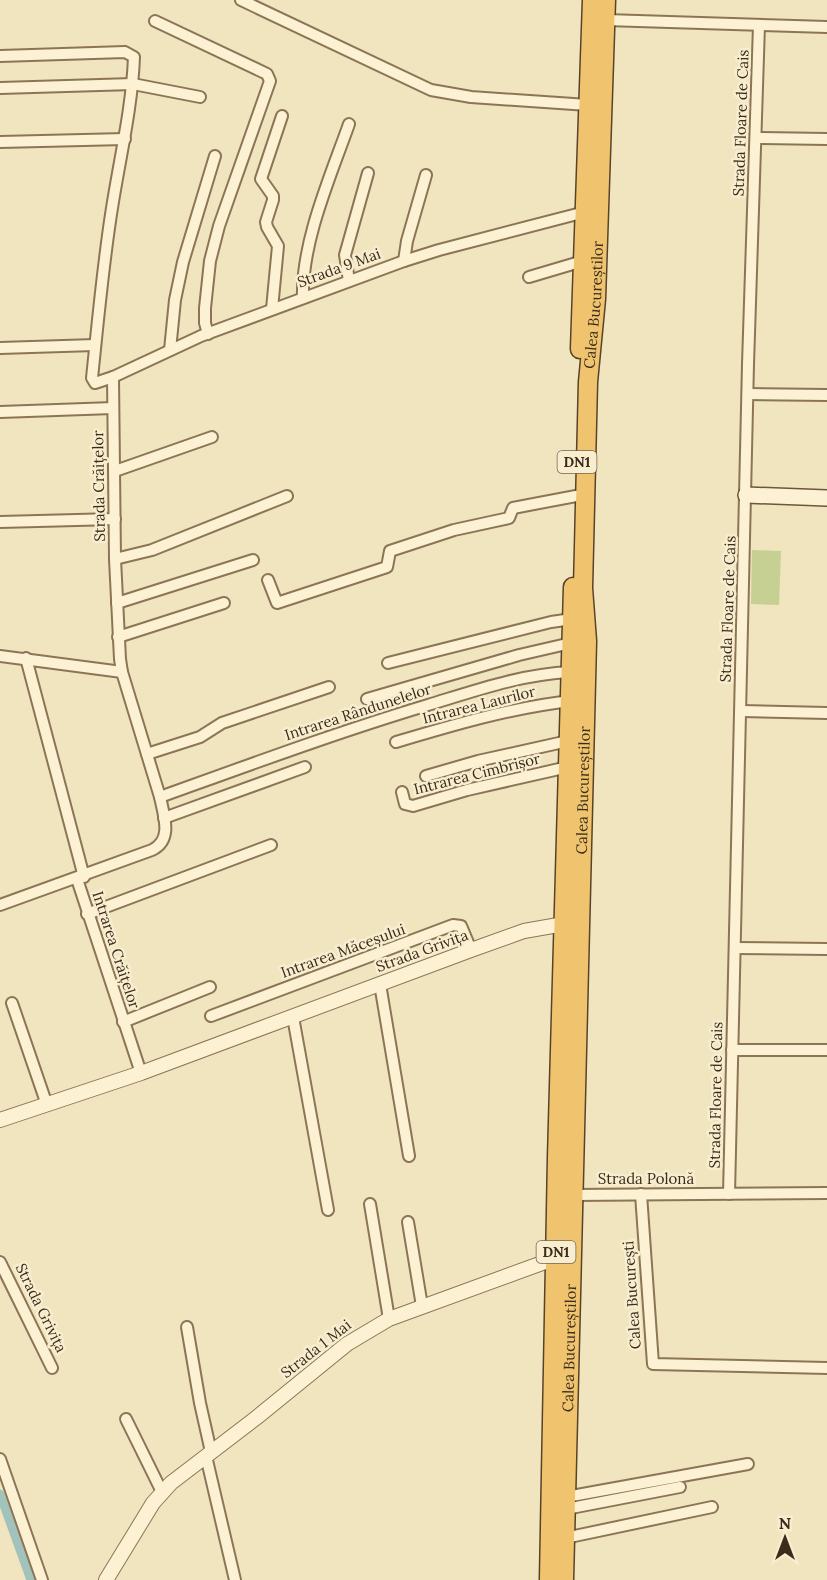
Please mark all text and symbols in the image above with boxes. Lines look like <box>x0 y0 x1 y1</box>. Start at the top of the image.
street label: Strada Floare de Cais <box>728 49 753 197</box>
street label: Calea Bucureștilor <box>579 240 607 370</box>
street label: Strada 9 Mai <box>295 244 383 291</box>
street label: Strada Crăițelor <box>88 430 109 542</box>
road number: DN1 <box>558 451 596 473</box>
street label: Strada Floare de Cais <box>715 535 740 683</box>
street label: Intrarea Rândunelelor <box>282 679 434 744</box>
street label: Intrarea Laurilor <box>420 681 538 728</box>
street label: Calea Bucureștilor <box>572 725 594 855</box>
street label: Intrarea Cimbrișor <box>412 748 543 798</box>
street label: Intrarea Crăițelor <box>89 889 145 1011</box>
street label: Intrarea Măceșului <box>278 919 407 982</box>
street label: Strada Grivița <box>373 925 471 976</box>
street label: Strada Floare de Cais <box>705 1021 726 1169</box>
street label: Strada Polonă <box>598 1169 694 1188</box>
street label: Calea București <box>618 1240 645 1350</box>
road number: DN1 <box>536 1241 576 1263</box>
street label: Strada Grivița <box>12 1260 71 1356</box>
street label: Calea Bucureștilor <box>558 1283 580 1412</box>
street label: Strada 1 Mai <box>277 1315 355 1382</box>
north arrow <box>755 1508 815 1568</box>
text: N <box>779 1513 791 1533</box>

